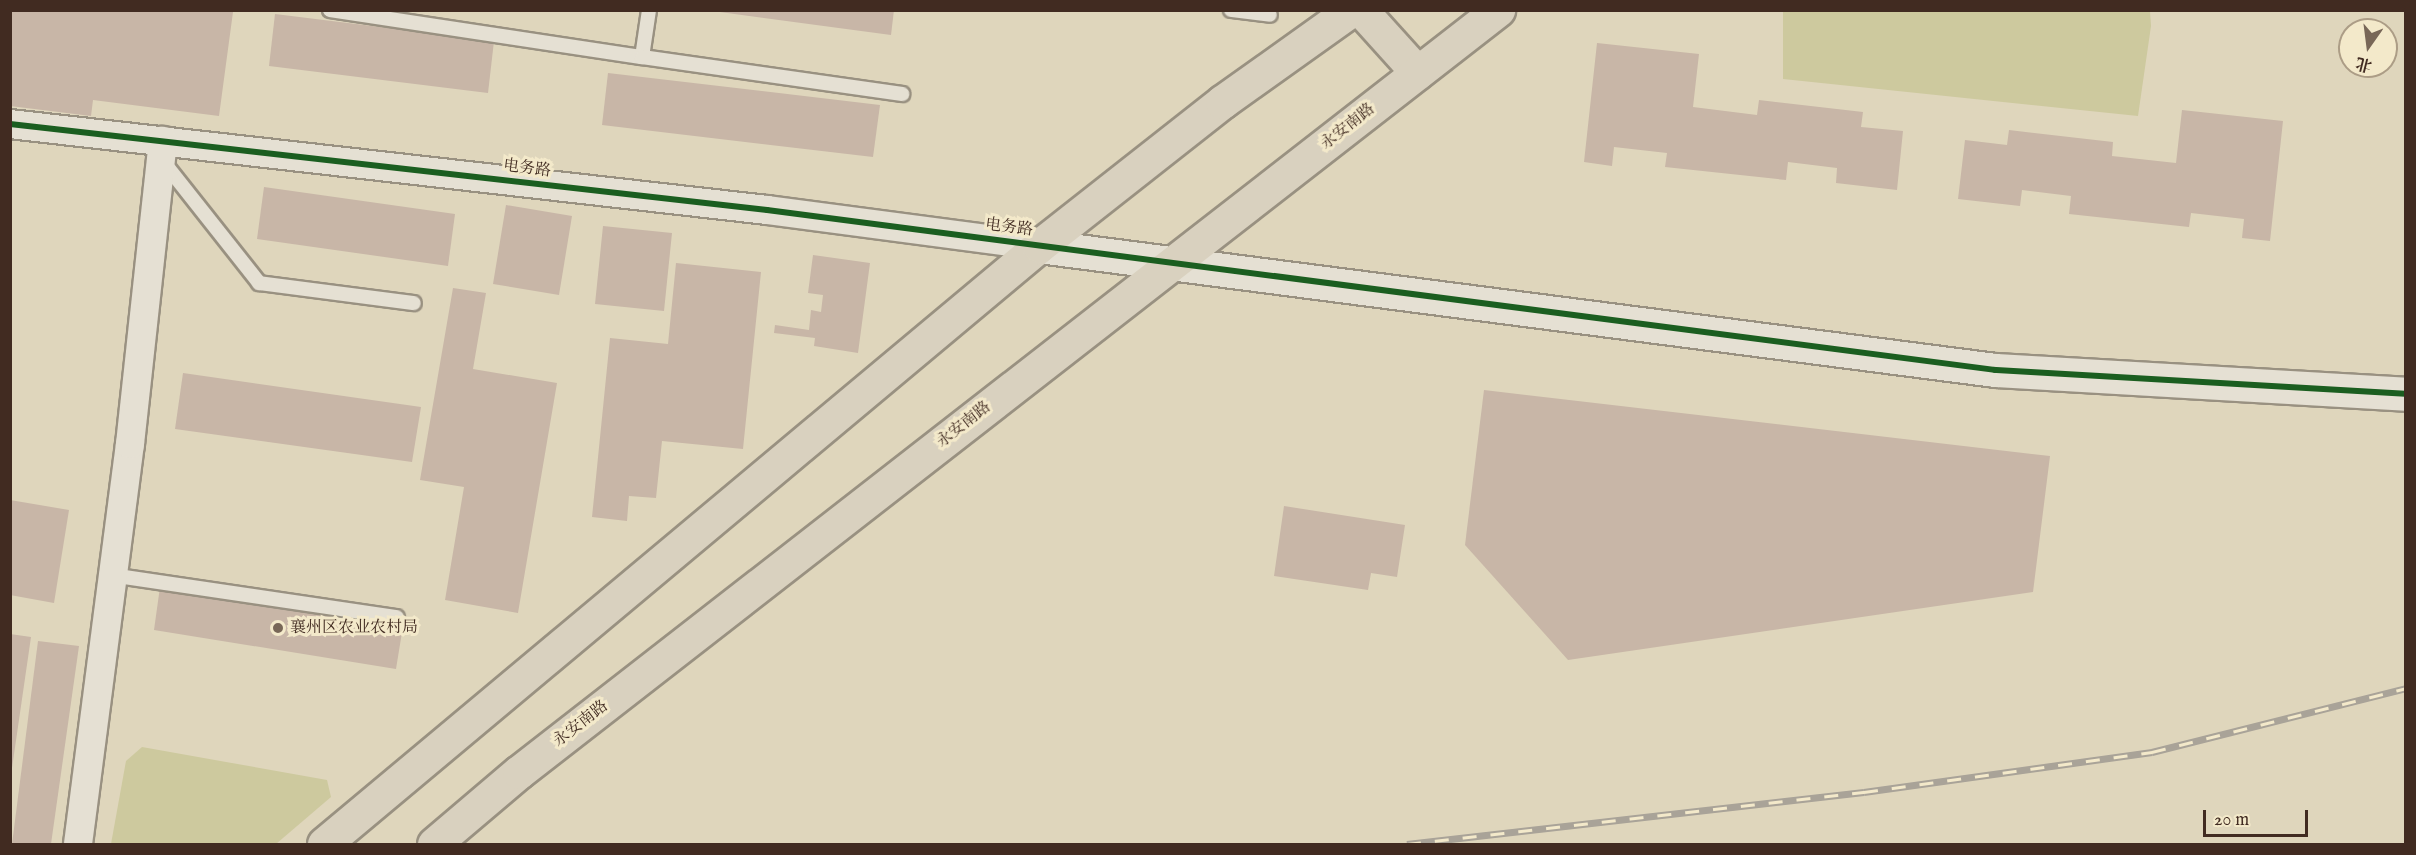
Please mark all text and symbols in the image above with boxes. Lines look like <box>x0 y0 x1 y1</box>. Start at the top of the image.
north arrow <box>2338 18 2398 78</box>
text: 北 <box>2354 52 2374 75</box>
street label: 永安南路 <box>1317 100 1379 154</box>
street label: 电务路 <box>502 157 552 181</box>
street label: 电务路 <box>984 216 1034 240</box>
street label: 永安南路 <box>933 398 995 452</box>
place label: 襄州区农业农村局 <box>290 618 418 638</box>
marker: 襄州区农业农村局 <box>271 621 285 635</box>
street label: 永安南路 <box>550 697 612 751</box>
scale bar <box>2206 798 2311 836</box>
text: 20 m <box>2214 809 2249 832</box>

